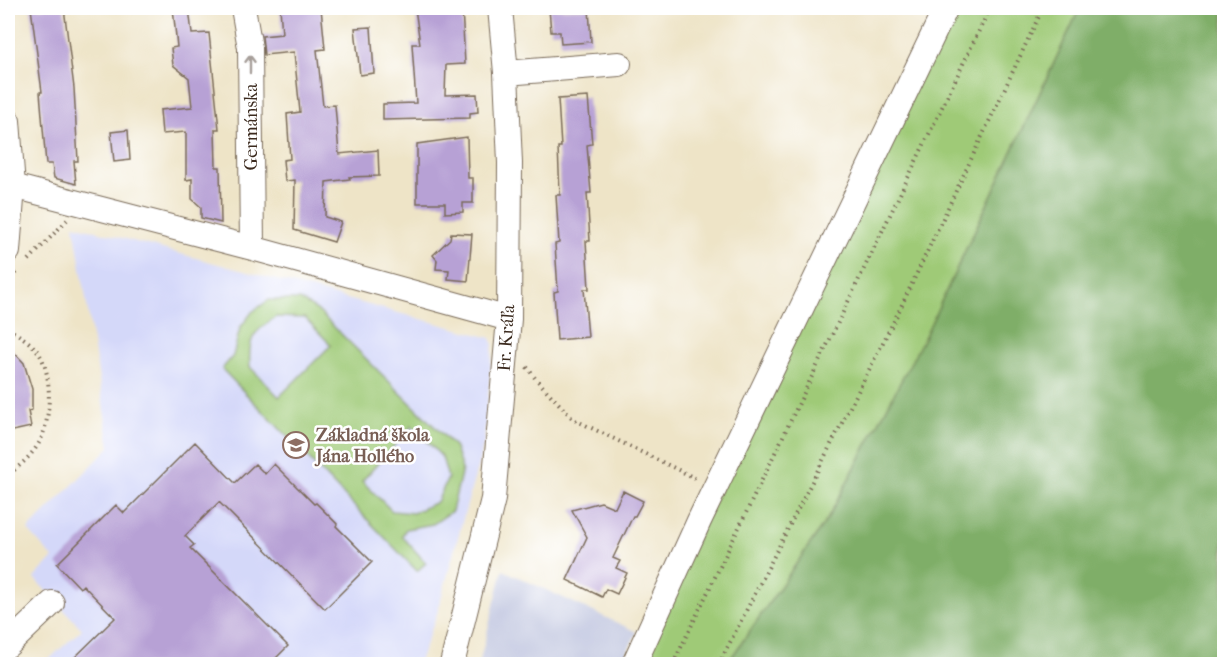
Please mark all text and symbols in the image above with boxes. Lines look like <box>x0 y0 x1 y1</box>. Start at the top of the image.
one-way arrow <box>244 54 256 74</box>
street label: Germánska <box>241 83 262 171</box>
street label: Fr. Kráľa <box>494 303 519 372</box>
place label: Základná škola Jána Hollého <box>314 425 430 467</box>
school or university icon: Základná škola Jána Hollého <box>281 430 311 460</box>

